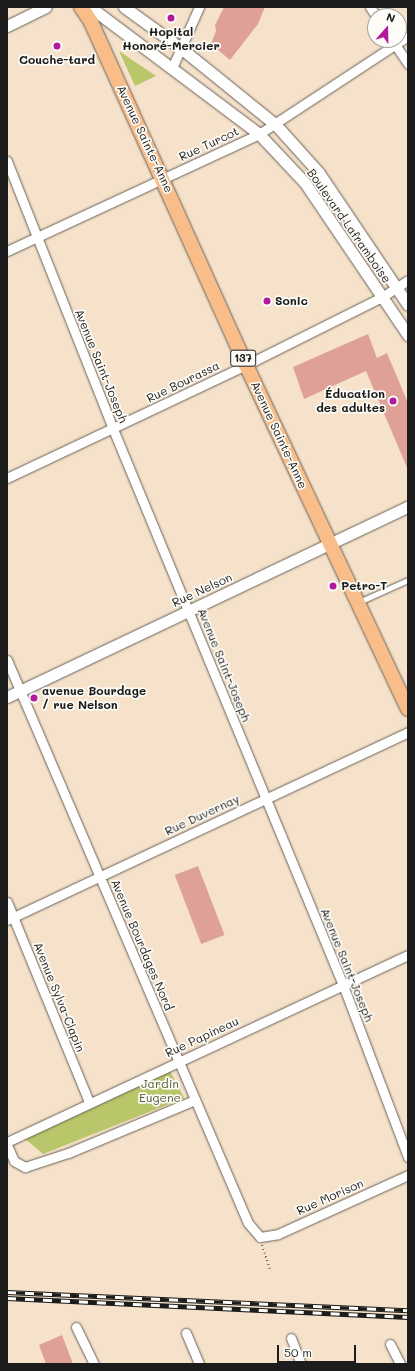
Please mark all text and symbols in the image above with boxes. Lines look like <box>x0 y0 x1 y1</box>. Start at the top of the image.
north arrow <box>367 8 407 48</box>
text: N <box>384 9 397 26</box>
marker: Hopital Honoré-Mercier <box>165 12 177 24</box>
place label: Hopital Honoré-Mercier <box>122 25 220 53</box>
marker: Couche-tard <box>52 41 62 51</box>
place label: Couche-tard <box>19 53 95 67</box>
street label: Avenue Sainte-Anne <box>114 83 176 195</box>
street label: Rue Turcot <box>177 124 241 164</box>
street label: Boulevard Laframboise <box>304 166 394 286</box>
place label: Sonic <box>275 294 308 308</box>
marker: Sonic <box>262 296 272 306</box>
street label: Avenue Saint-Joseph <box>72 307 130 425</box>
road number: 137 <box>230 349 256 367</box>
street label: Rue Bourassa <box>144 358 222 406</box>
street label: Avenue Sainte-Anne <box>248 379 310 491</box>
place label: Éducation des adultes <box>316 387 385 415</box>
marker: Éducation des adultes <box>388 396 398 406</box>
street label: Rue Nelson <box>170 570 234 610</box>
place label: Petro-T <box>341 579 387 593</box>
marker: Petro-T <box>328 581 338 591</box>
street label: Avenue Saint-Joseph <box>195 606 253 724</box>
place label: avenue Bourdage / rue Nelson <box>42 684 146 712</box>
marker: avenue Bourdage / rue Nelson <box>29 693 39 703</box>
street label: Rue Duvernay <box>162 791 242 839</box>
street label: Avenue Bourdages Nord <box>108 877 176 1013</box>
street label: Avenue Saint-Joseph <box>318 906 376 1024</box>
street label: Avenue Sylva-Clapin <box>30 940 88 1054</box>
street label: Rue Papineau <box>163 1014 241 1060</box>
park label: Jardin Eugene <box>139 1077 181 1105</box>
street label: Rue Morison <box>294 1176 366 1218</box>
scale bar <box>279 1337 358 1363</box>
text: 50 m <box>284 1344 312 1360</box>

